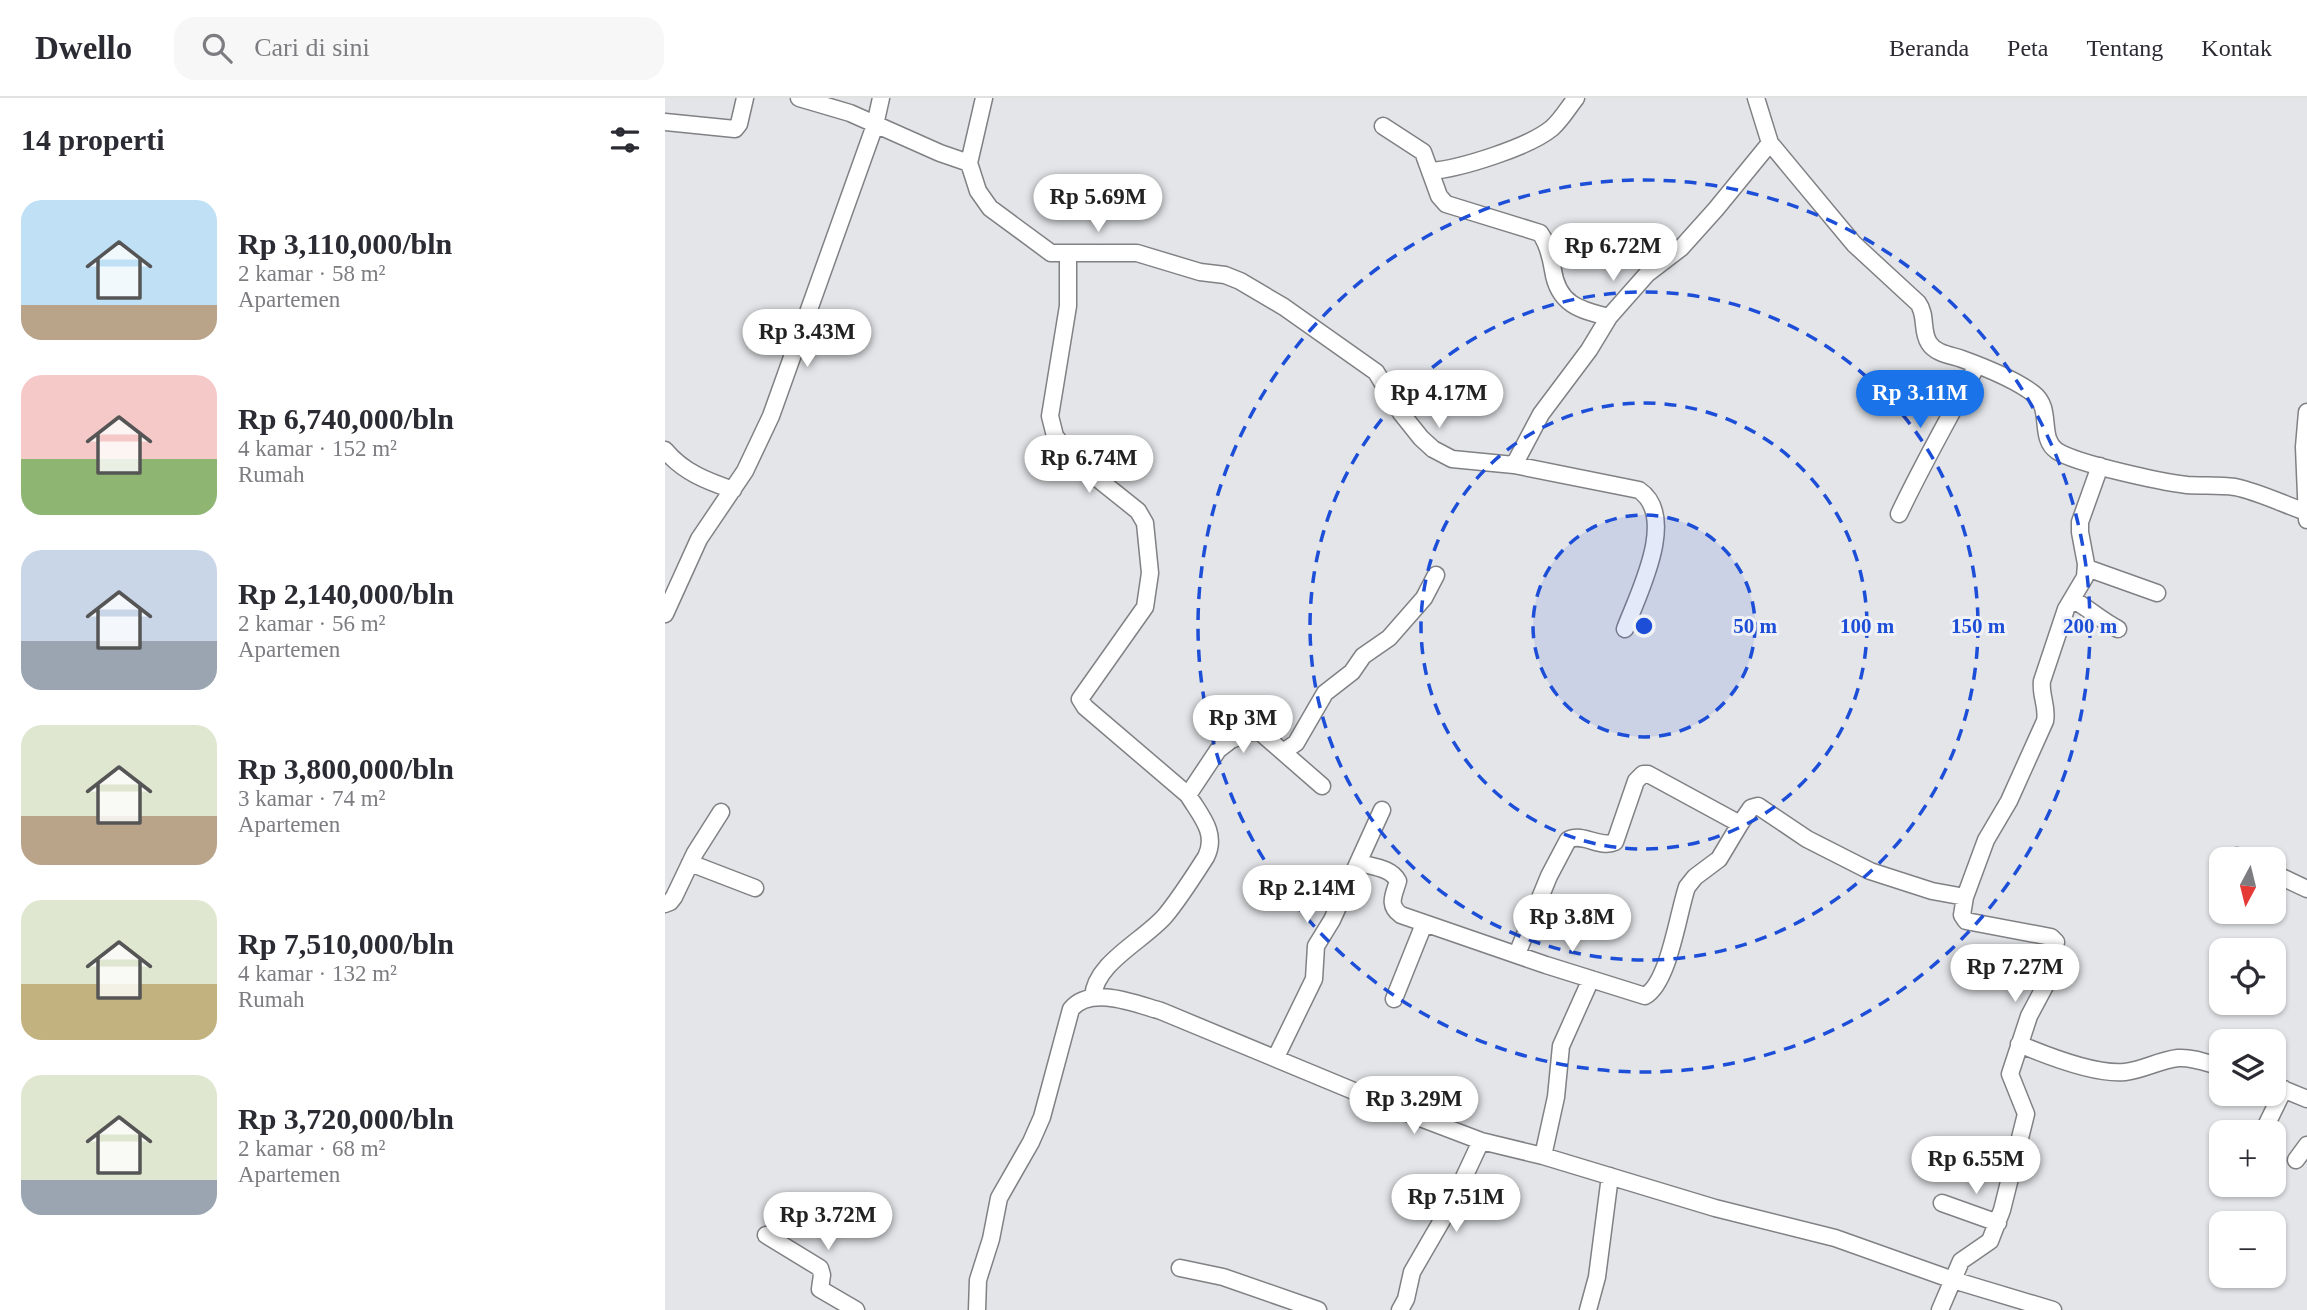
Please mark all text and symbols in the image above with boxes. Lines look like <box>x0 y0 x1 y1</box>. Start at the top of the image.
search box <box>174 17 664 80</box>
icon: search <box>198 29 236 67</box>
text: Dwello <box>35 30 132 66</box>
text: Cari di sini <box>254 33 370 62</box>
text: Beranda <box>1889 35 1969 61</box>
text: Peta <box>2007 35 2048 61</box>
text: Tentang <box>2086 35 2163 61</box>
text: Kontak <box>2201 35 2272 61</box>
icon: filters <box>606 121 644 159</box>
text: 14 properti <box>21 123 165 156</box>
pin: Rp 5.69M <box>1026 174 1170 234</box>
text: Rp 5.69M <box>1049 184 1147 209</box>
pin: Rp 6.72M <box>1541 223 1685 283</box>
text: Rp 3,110,000/bln <box>238 227 452 260</box>
icon: home <box>77 228 161 312</box>
text: Rp 6.72M <box>1564 233 1662 258</box>
text: 2 kamar · 58 m² <box>238 261 385 286</box>
text: Apartemen <box>238 287 340 312</box>
pin: Rp 3.43M <box>735 310 879 369</box>
text: Rp 3.43M <box>758 319 856 344</box>
pin: Rp 4.17M <box>1367 370 1511 430</box>
pin: Rp 3.11M <box>1848 370 1992 430</box>
text: Rp 4.17M <box>1390 380 1488 405</box>
text: Rp 3.11M <box>1872 380 1968 405</box>
text: Rp 6,740,000/bln <box>238 402 454 435</box>
icon: home <box>77 403 161 487</box>
text: 4 kamar · 152 m² <box>238 436 397 461</box>
pin: Rp 6.74M <box>1017 436 1161 495</box>
text: Rp 6.74M <box>1040 445 1138 470</box>
text: Rumah <box>238 462 304 487</box>
text: Rp 2,140,000/bln <box>238 577 454 610</box>
icon: home <box>77 578 161 662</box>
text: 2 kamar · 56 m² <box>238 611 385 636</box>
centre of rings <box>1632 614 1656 638</box>
text: 50 m <box>1733 614 1777 638</box>
text: 100 m <box>1840 614 1895 638</box>
text: 150 m <box>1951 614 2006 638</box>
text: 200 m <box>2063 614 2118 638</box>
text: Apartemen <box>238 637 340 662</box>
pin: Rp 3M <box>1194 696 1292 755</box>
text: Rp 3M <box>1209 705 1277 730</box>
text: Rp 3,800,000/bln <box>238 752 454 785</box>
icon: home <box>77 753 161 837</box>
text: 3 kamar · 74 m² <box>238 786 385 811</box>
text: Apartemen <box>238 812 340 837</box>
north arrow <box>2209 847 2285 924</box>
map controls <box>2209 847 2286 1288</box>
pin: Rp 2.14M <box>1235 866 1379 925</box>
text: Rp 2.14M <box>1258 875 1356 900</box>
pin: Rp 3.8M <box>1507 894 1637 954</box>
text: Rp 3.8M <box>1529 904 1615 929</box>
text: Rp 7,510,000/bln <box>238 927 454 960</box>
icon: home <box>77 928 161 1012</box>
button: locate <box>2209 938 2286 1015</box>
pin: Rp 7.27M <box>1943 944 2087 1004</box>
text: Rp 7.27M <box>1966 954 2064 979</box>
text: 4 kamar · 132 m² <box>238 961 397 986</box>
text: Rumah <box>238 987 304 1012</box>
button: layers <box>2209 1029 2286 1106</box>
pin: Rp 3.29M <box>1342 1076 1486 1136</box>
text: Rp 3.29M <box>1365 1086 1463 1111</box>
text: Rp 3,720,000/bln <box>238 1102 454 1135</box>
icon: home <box>77 1103 161 1187</box>
button: + <box>2209 1120 2286 1197</box>
text: 2 kamar · 68 m² <box>238 1136 385 1161</box>
pin: Rp 6.55M <box>1904 1136 2048 1196</box>
text: Rp 6.55M <box>1927 1146 2025 1171</box>
text: Apartemen <box>238 1162 340 1187</box>
pin: Rp 7.51M <box>1384 1174 1528 1234</box>
text: Rp 7.51M <box>1407 1184 1505 1209</box>
pin: Rp 3.72M <box>756 1192 900 1252</box>
text: Rp 3.72M <box>779 1202 877 1227</box>
button: − <box>2209 1211 2286 1288</box>

